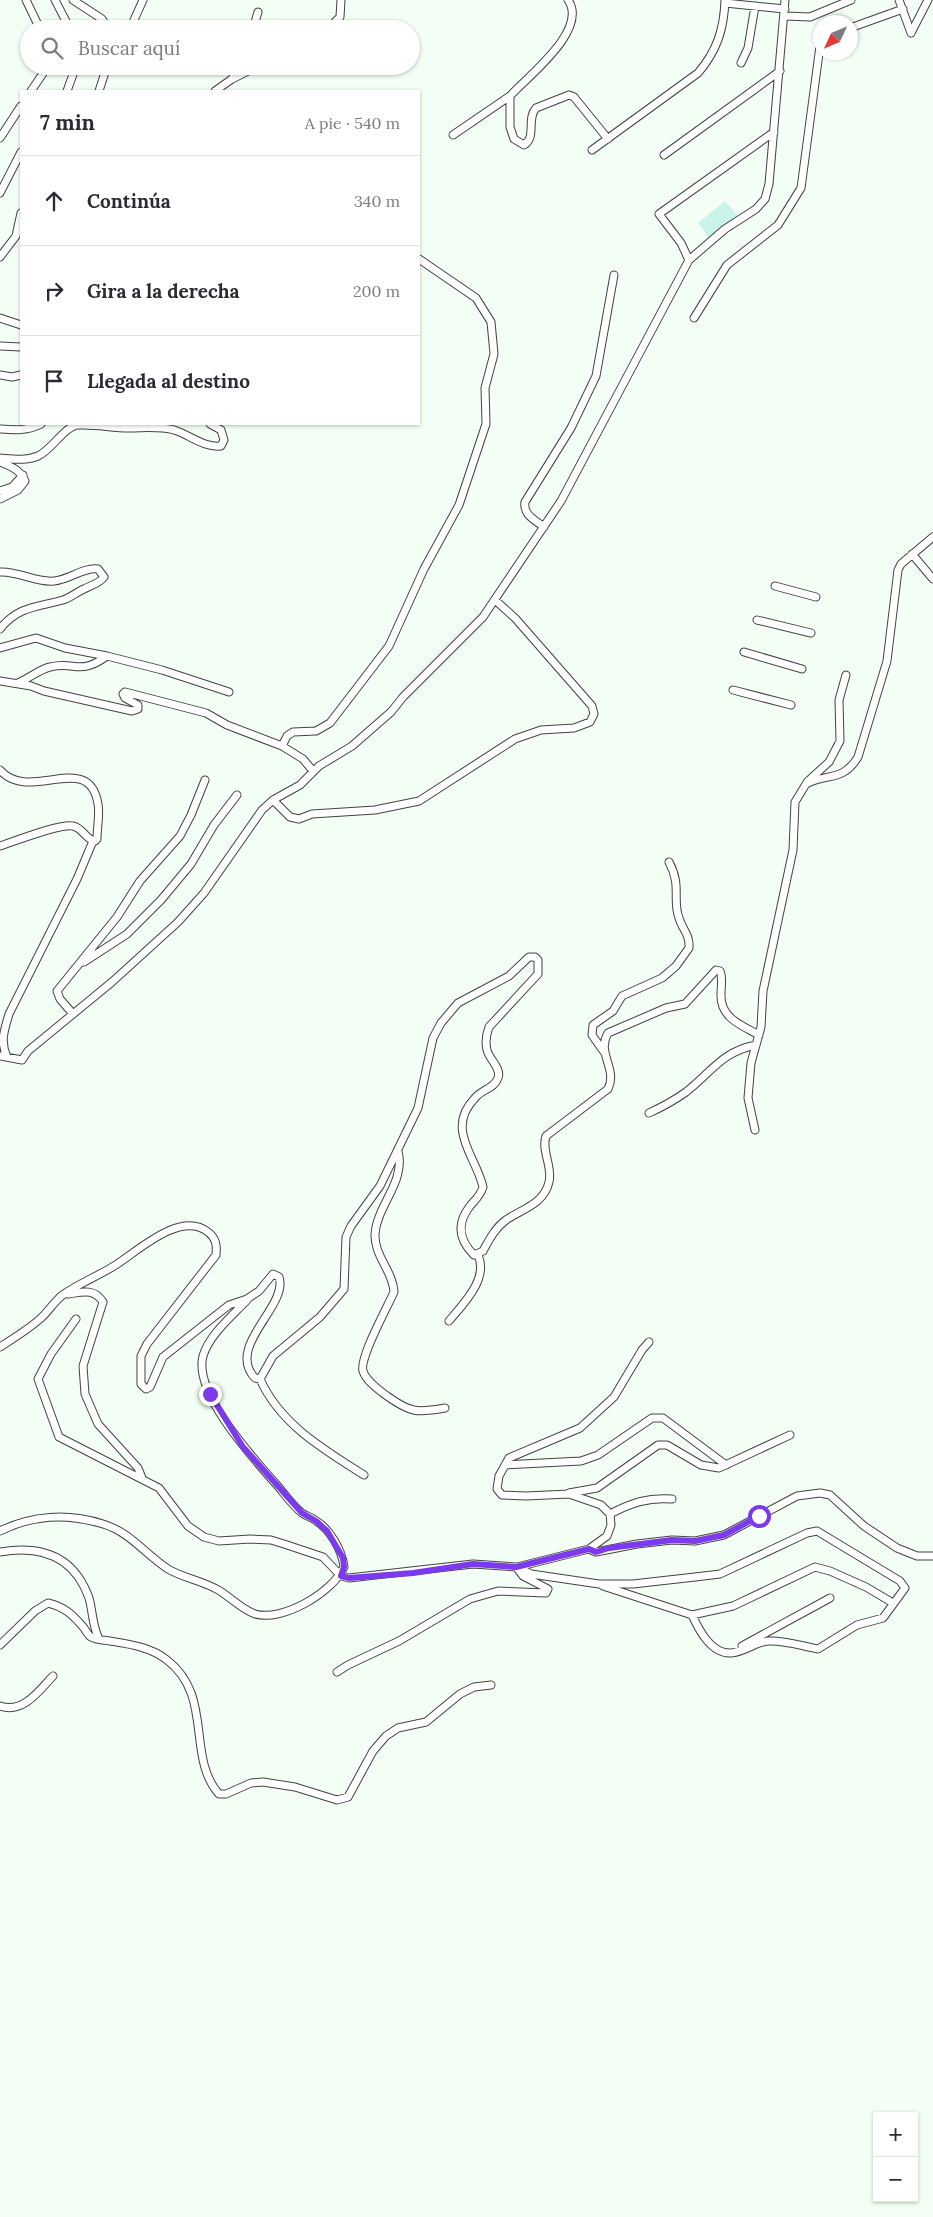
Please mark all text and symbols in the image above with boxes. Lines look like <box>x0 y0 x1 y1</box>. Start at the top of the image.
north arrow <box>813 15 858 60</box>
search box <box>20 20 420 75</box>
icon: search <box>38 34 66 62</box>
text: Buscar aquí <box>78 36 180 60</box>
text: 7 min <box>40 109 95 136</box>
text: A pie · 540 m <box>305 113 400 133</box>
icon: ahead <box>40 187 68 215</box>
text: Continúa <box>87 189 171 213</box>
text: 340 m <box>354 191 400 211</box>
icon: right <box>40 277 68 305</box>
text: Gira a la derecha <box>87 279 240 303</box>
text: 200 m <box>353 281 400 301</box>
icon: arrive <box>40 367 68 395</box>
text: Llegada al destino <box>87 369 250 393</box>
route end <box>199 1383 222 1406</box>
route start <box>748 1505 771 1528</box>
map controls <box>873 2112 918 2202</box>
button: + <box>873 2112 918 2157</box>
button: − <box>873 2157 918 2202</box>

